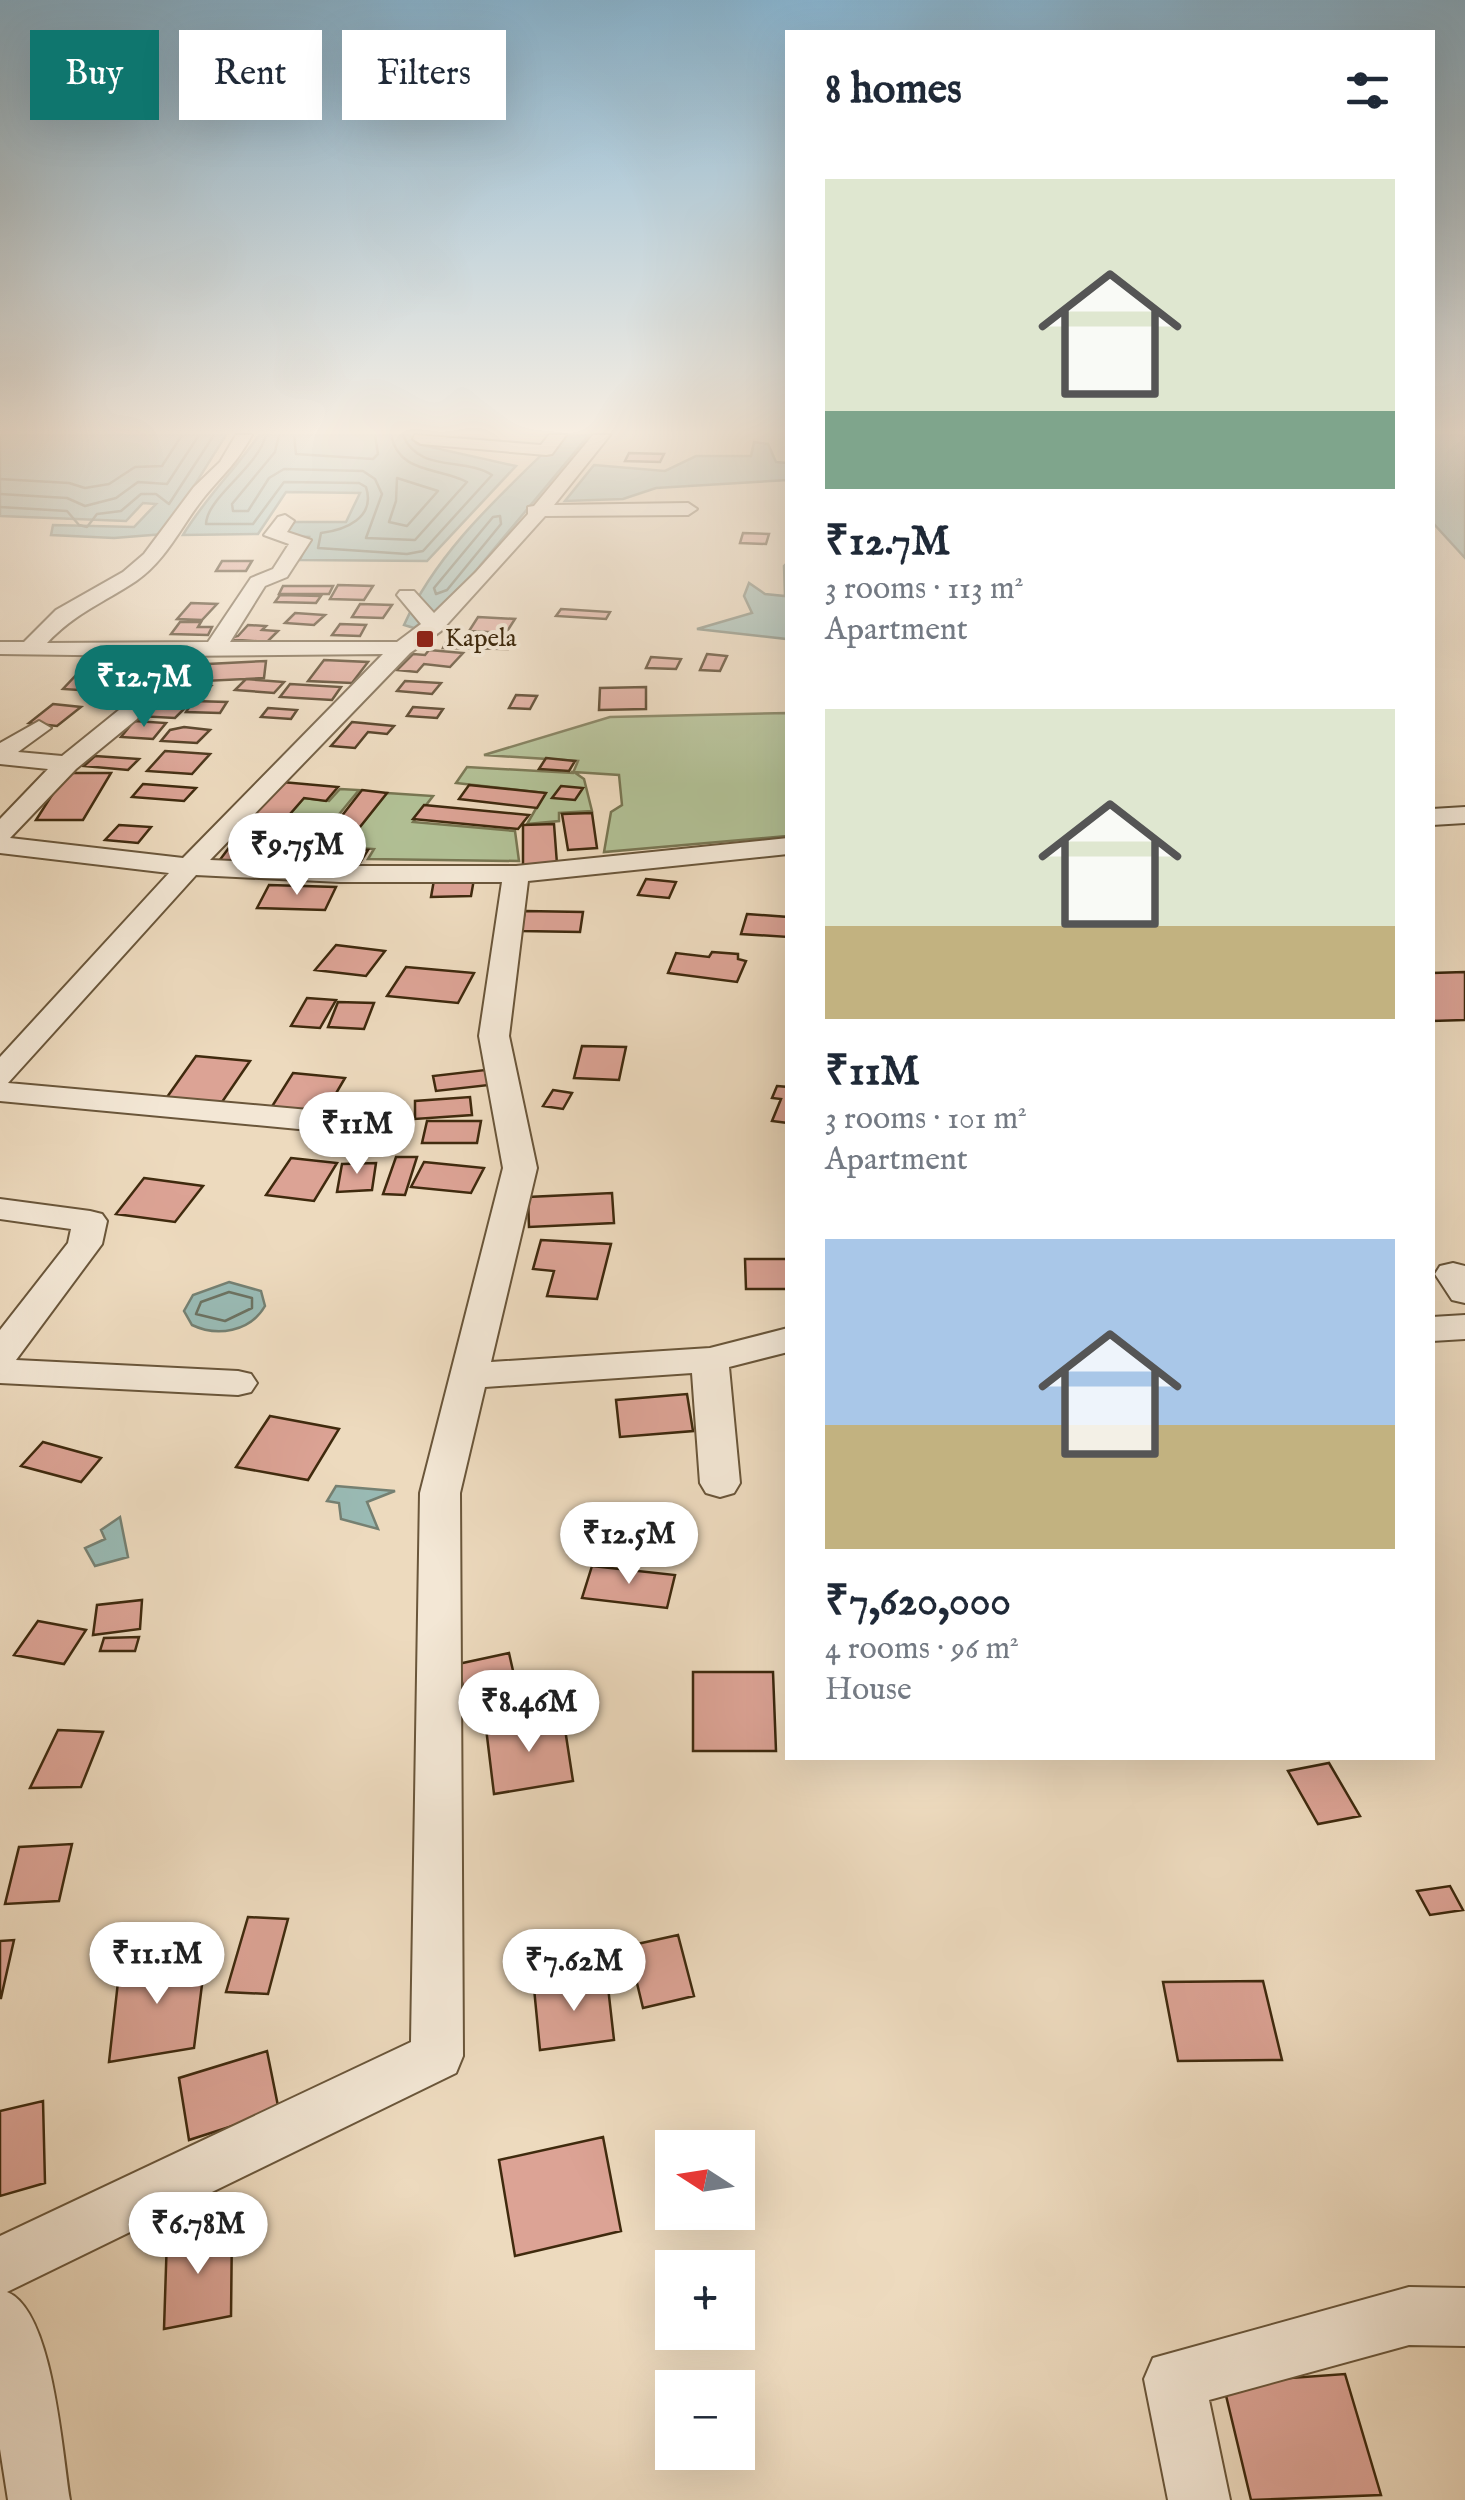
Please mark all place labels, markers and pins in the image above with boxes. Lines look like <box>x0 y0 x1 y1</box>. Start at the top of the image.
place label: Kapela <box>445 623 517 655</box>
marker: Kapela <box>414 628 436 650</box>
pin: ₹12.7M <box>63 645 225 730</box>
pin: ₹9.75M <box>216 813 378 898</box>
pin: ₹11M <box>298 1092 416 1177</box>
pin: ₹12.5M <box>548 1502 710 1587</box>
pin: ₹8.46M <box>448 1670 610 1755</box>
pin: ₹11.1M <box>76 1922 238 2007</box>
pin: ₹7.62M <box>493 1929 655 2014</box>
pin: ₹6.78M <box>117 2192 279 2277</box>

